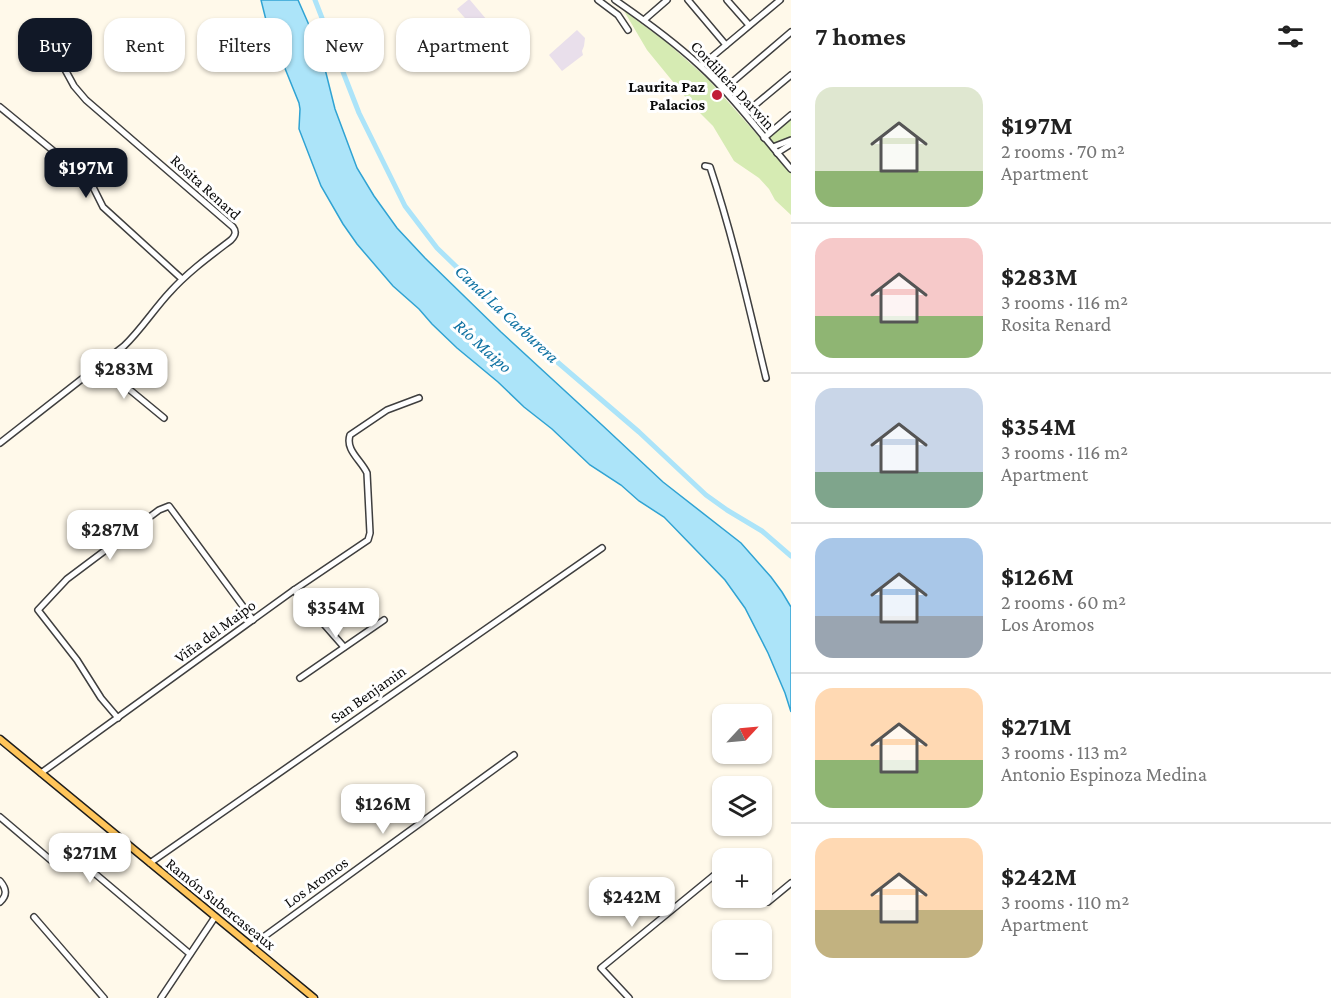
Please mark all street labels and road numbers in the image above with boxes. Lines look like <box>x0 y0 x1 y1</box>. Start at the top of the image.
street label: Cordillera Darwin <box>688 37 779 133</box>
street label: Rosita Renard <box>168 151 245 223</box>
street label: Viña del Maipo <box>171 596 259 667</box>
street label: San Benjamin <box>327 662 410 727</box>
street label: Los Aromos <box>281 853 351 911</box>
street label: Ramón Subercaseaux <box>163 855 280 954</box>

